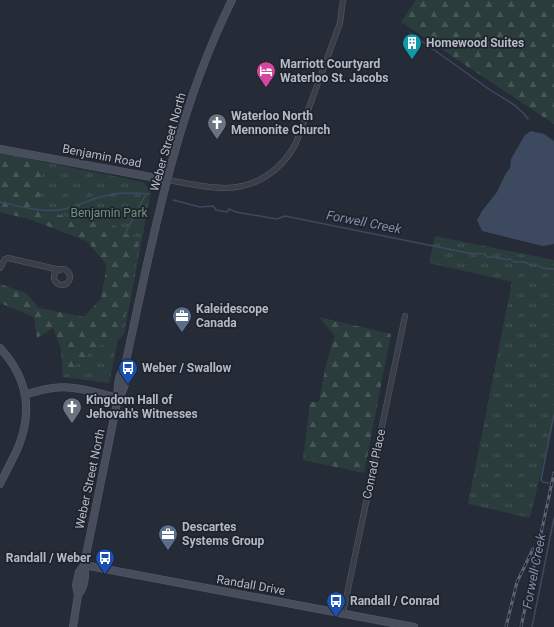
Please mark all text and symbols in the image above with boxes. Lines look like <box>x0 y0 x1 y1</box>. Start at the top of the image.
building icon: Homewood Suites <box>401 32 423 60</box>
place label: Homewood Suites <box>426 36 524 50</box>
place label: Marriott Courtyard Waterloo St. Jacobs <box>280 57 388 85</box>
hotel icon: Marriott Courtyard Waterloo St. Jacobs <box>255 60 277 88</box>
street label: Weber Street North <box>147 91 189 193</box>
place label: Waterloo North Mennonite Church <box>231 109 330 137</box>
church icon: Waterloo North Mennonite Church <box>206 112 228 140</box>
street label: Benjamin Road <box>61 141 143 171</box>
park label: Benjamin Park <box>70 206 148 220</box>
water label: Forwell Creek <box>325 207 403 237</box>
place label: Kaleidescope Canada <box>196 302 269 330</box>
office icon: Kaleidescope Canada <box>171 305 193 333</box>
bus stop icon: Weber / Swallow <box>117 357 139 385</box>
place label: Weber / Swallow <box>142 361 232 375</box>
place label: Kingdom Hall of Jehovah's Witnesses <box>86 393 198 421</box>
church icon: Kingdom Hall of Jehovah's Witnesses <box>61 396 83 424</box>
street label: Weber Street North <box>73 428 107 530</box>
street label: Conrad Place <box>360 428 388 500</box>
place label: Descartes Systems Group <box>182 520 265 548</box>
office icon: Descartes Systems Group <box>157 523 179 551</box>
water label: Forwell Creek <box>519 532 549 610</box>
bus stop icon: Randall / Weber <box>94 547 116 575</box>
place label: Randall / Weber <box>6 551 92 565</box>
street label: Randall Drive <box>216 572 286 598</box>
bus stop icon: Randall / Conrad <box>325 590 347 618</box>
place label: Randall / Conrad <box>350 594 440 608</box>

